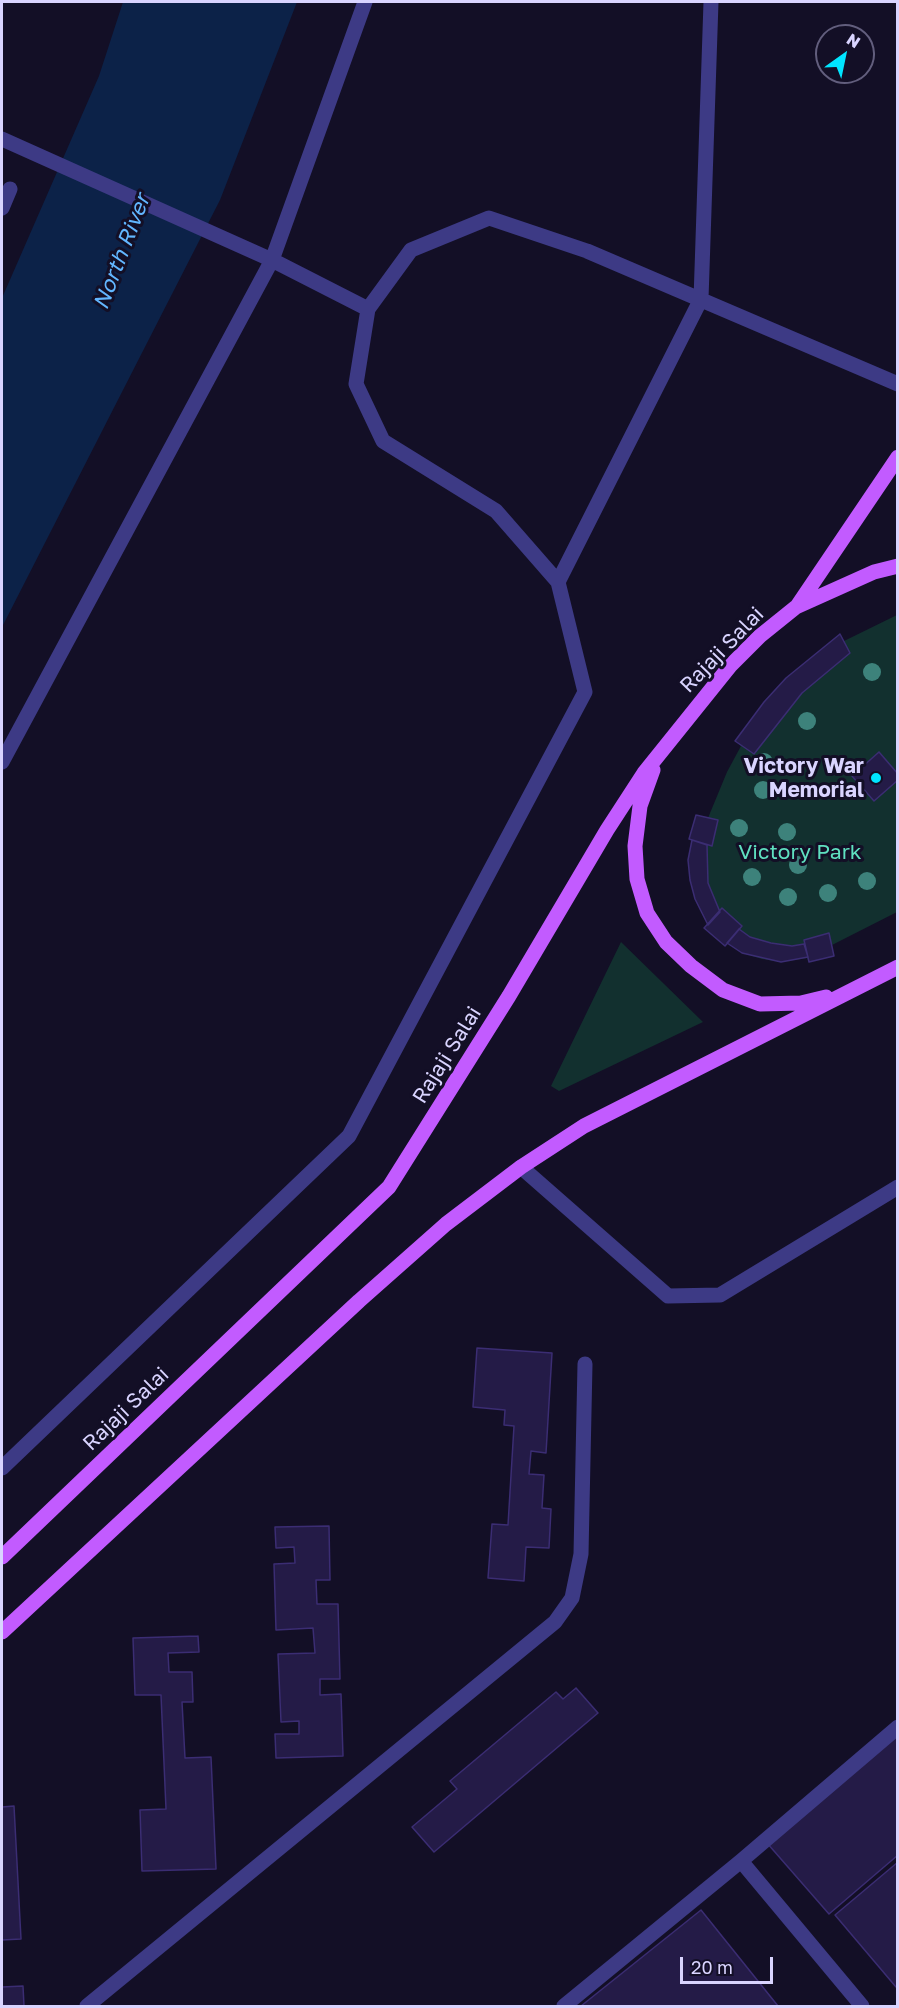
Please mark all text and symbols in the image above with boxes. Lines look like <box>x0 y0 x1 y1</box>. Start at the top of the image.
north arrow <box>815 24 875 84</box>
text: N <box>843 29 864 52</box>
water label: North River <box>88 191 156 313</box>
street label: Rajaji Salai <box>675 602 769 698</box>
place label: Victory War Memorial <box>743 753 864 803</box>
marker: Victory War Memorial <box>869 771 883 785</box>
park label: Victory Park <box>738 839 862 865</box>
street label: Rajaji Salai <box>407 1002 487 1108</box>
street label: Rajaji Salai <box>78 1362 174 1456</box>
scale bar <box>683 1945 776 1983</box>
text: 20 m <box>691 1956 733 1978</box>

